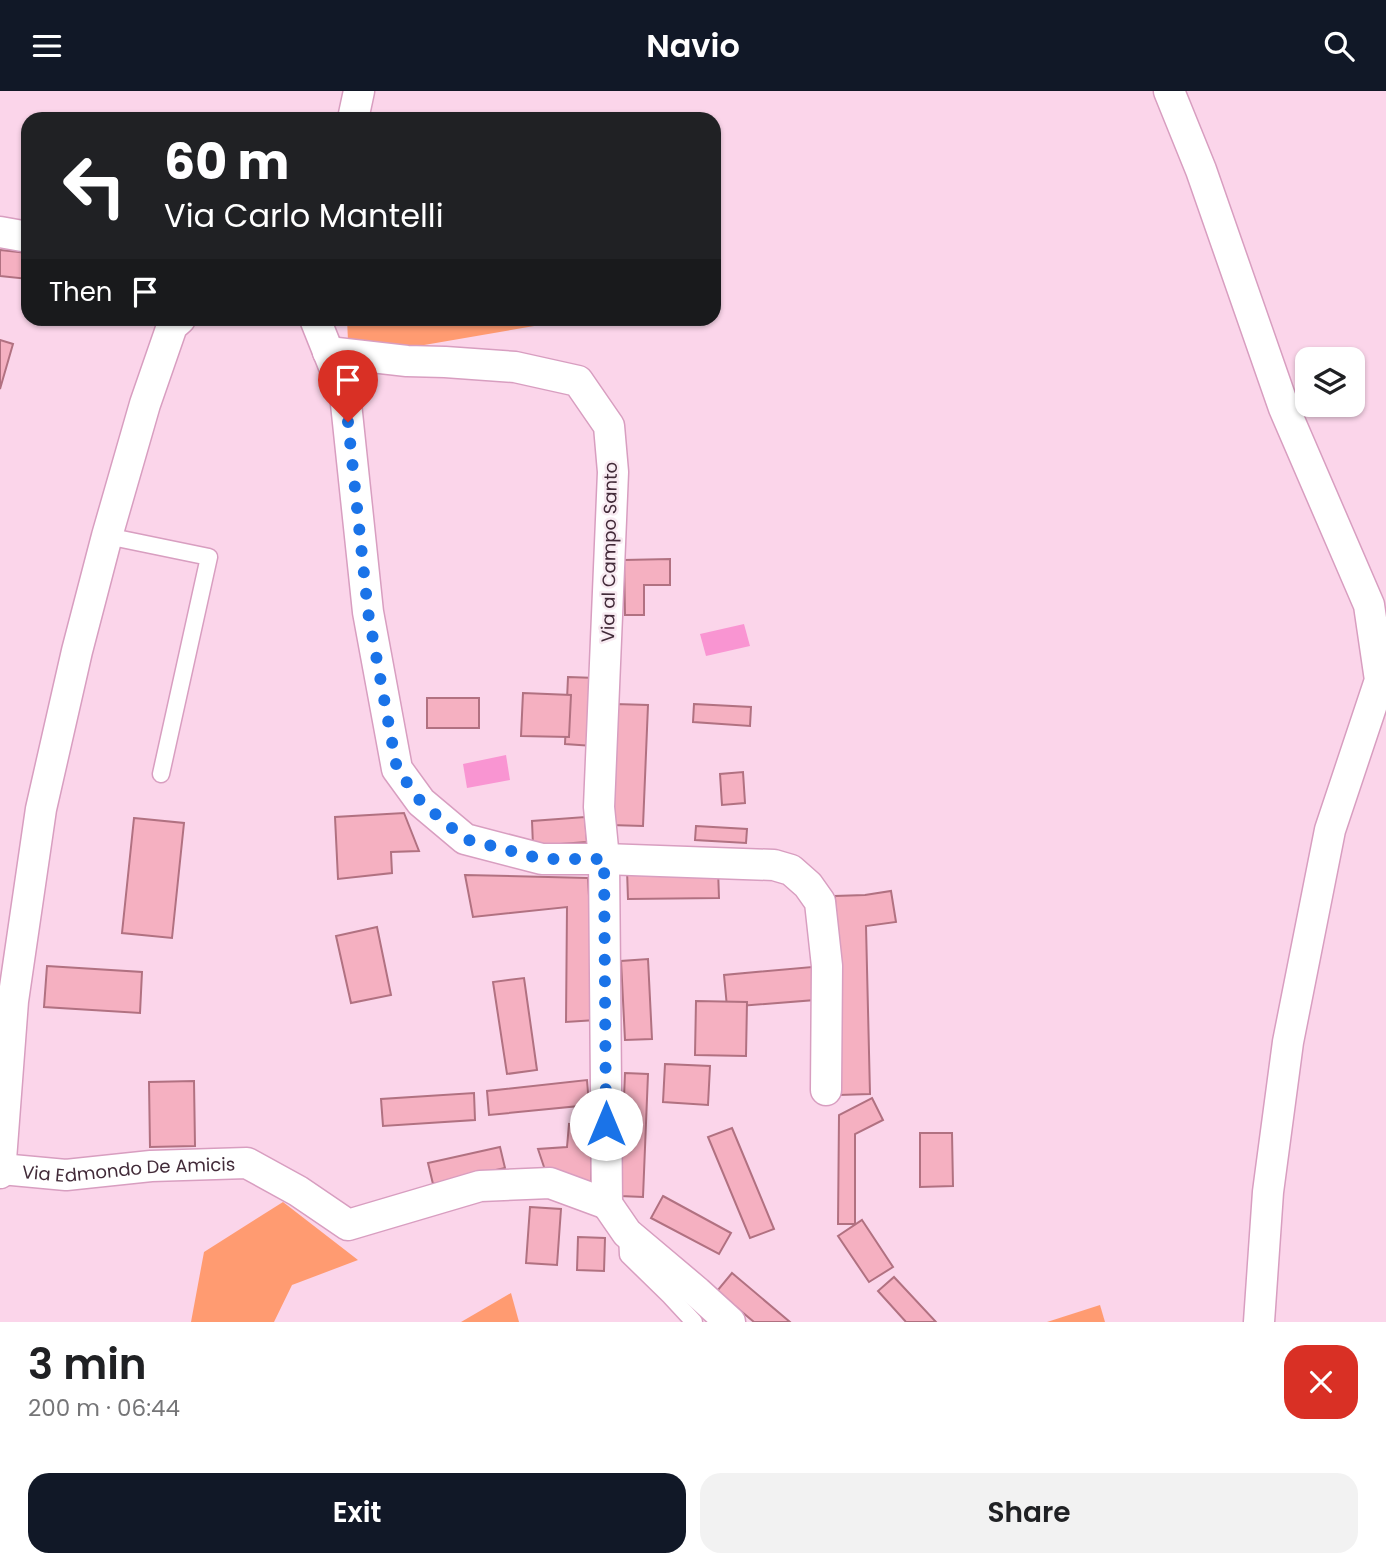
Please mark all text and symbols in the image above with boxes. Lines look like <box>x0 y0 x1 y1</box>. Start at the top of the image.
text: Navio <box>646 23 740 68</box>
icon: menu <box>28 27 66 65</box>
icon: search <box>1320 27 1358 65</box>
text: 60 m <box>164 128 289 196</box>
icon: left <box>49 140 140 231</box>
text: Via Carlo Mantelli <box>164 193 444 238</box>
icon: arrive <box>126 273 164 311</box>
text: Then <box>49 274 112 310</box>
map controls <box>1295 347 1365 417</box>
button: layers <box>1295 347 1365 417</box>
pin <box>318 350 378 422</box>
icon: arrive <box>329 361 367 399</box>
street label: Via al Campo Santo <box>595 462 623 642</box>
position arrow <box>569 1087 643 1161</box>
street label: Via Edmondo De Amicis <box>21 1151 235 1188</box>
text: 3 min <box>28 1335 147 1394</box>
button: close <box>1284 1345 1358 1419</box>
text: 200 m · 06:44 <box>28 1392 180 1424</box>
button: Exit <box>28 1473 686 1553</box>
button: Share <box>700 1473 1358 1553</box>

